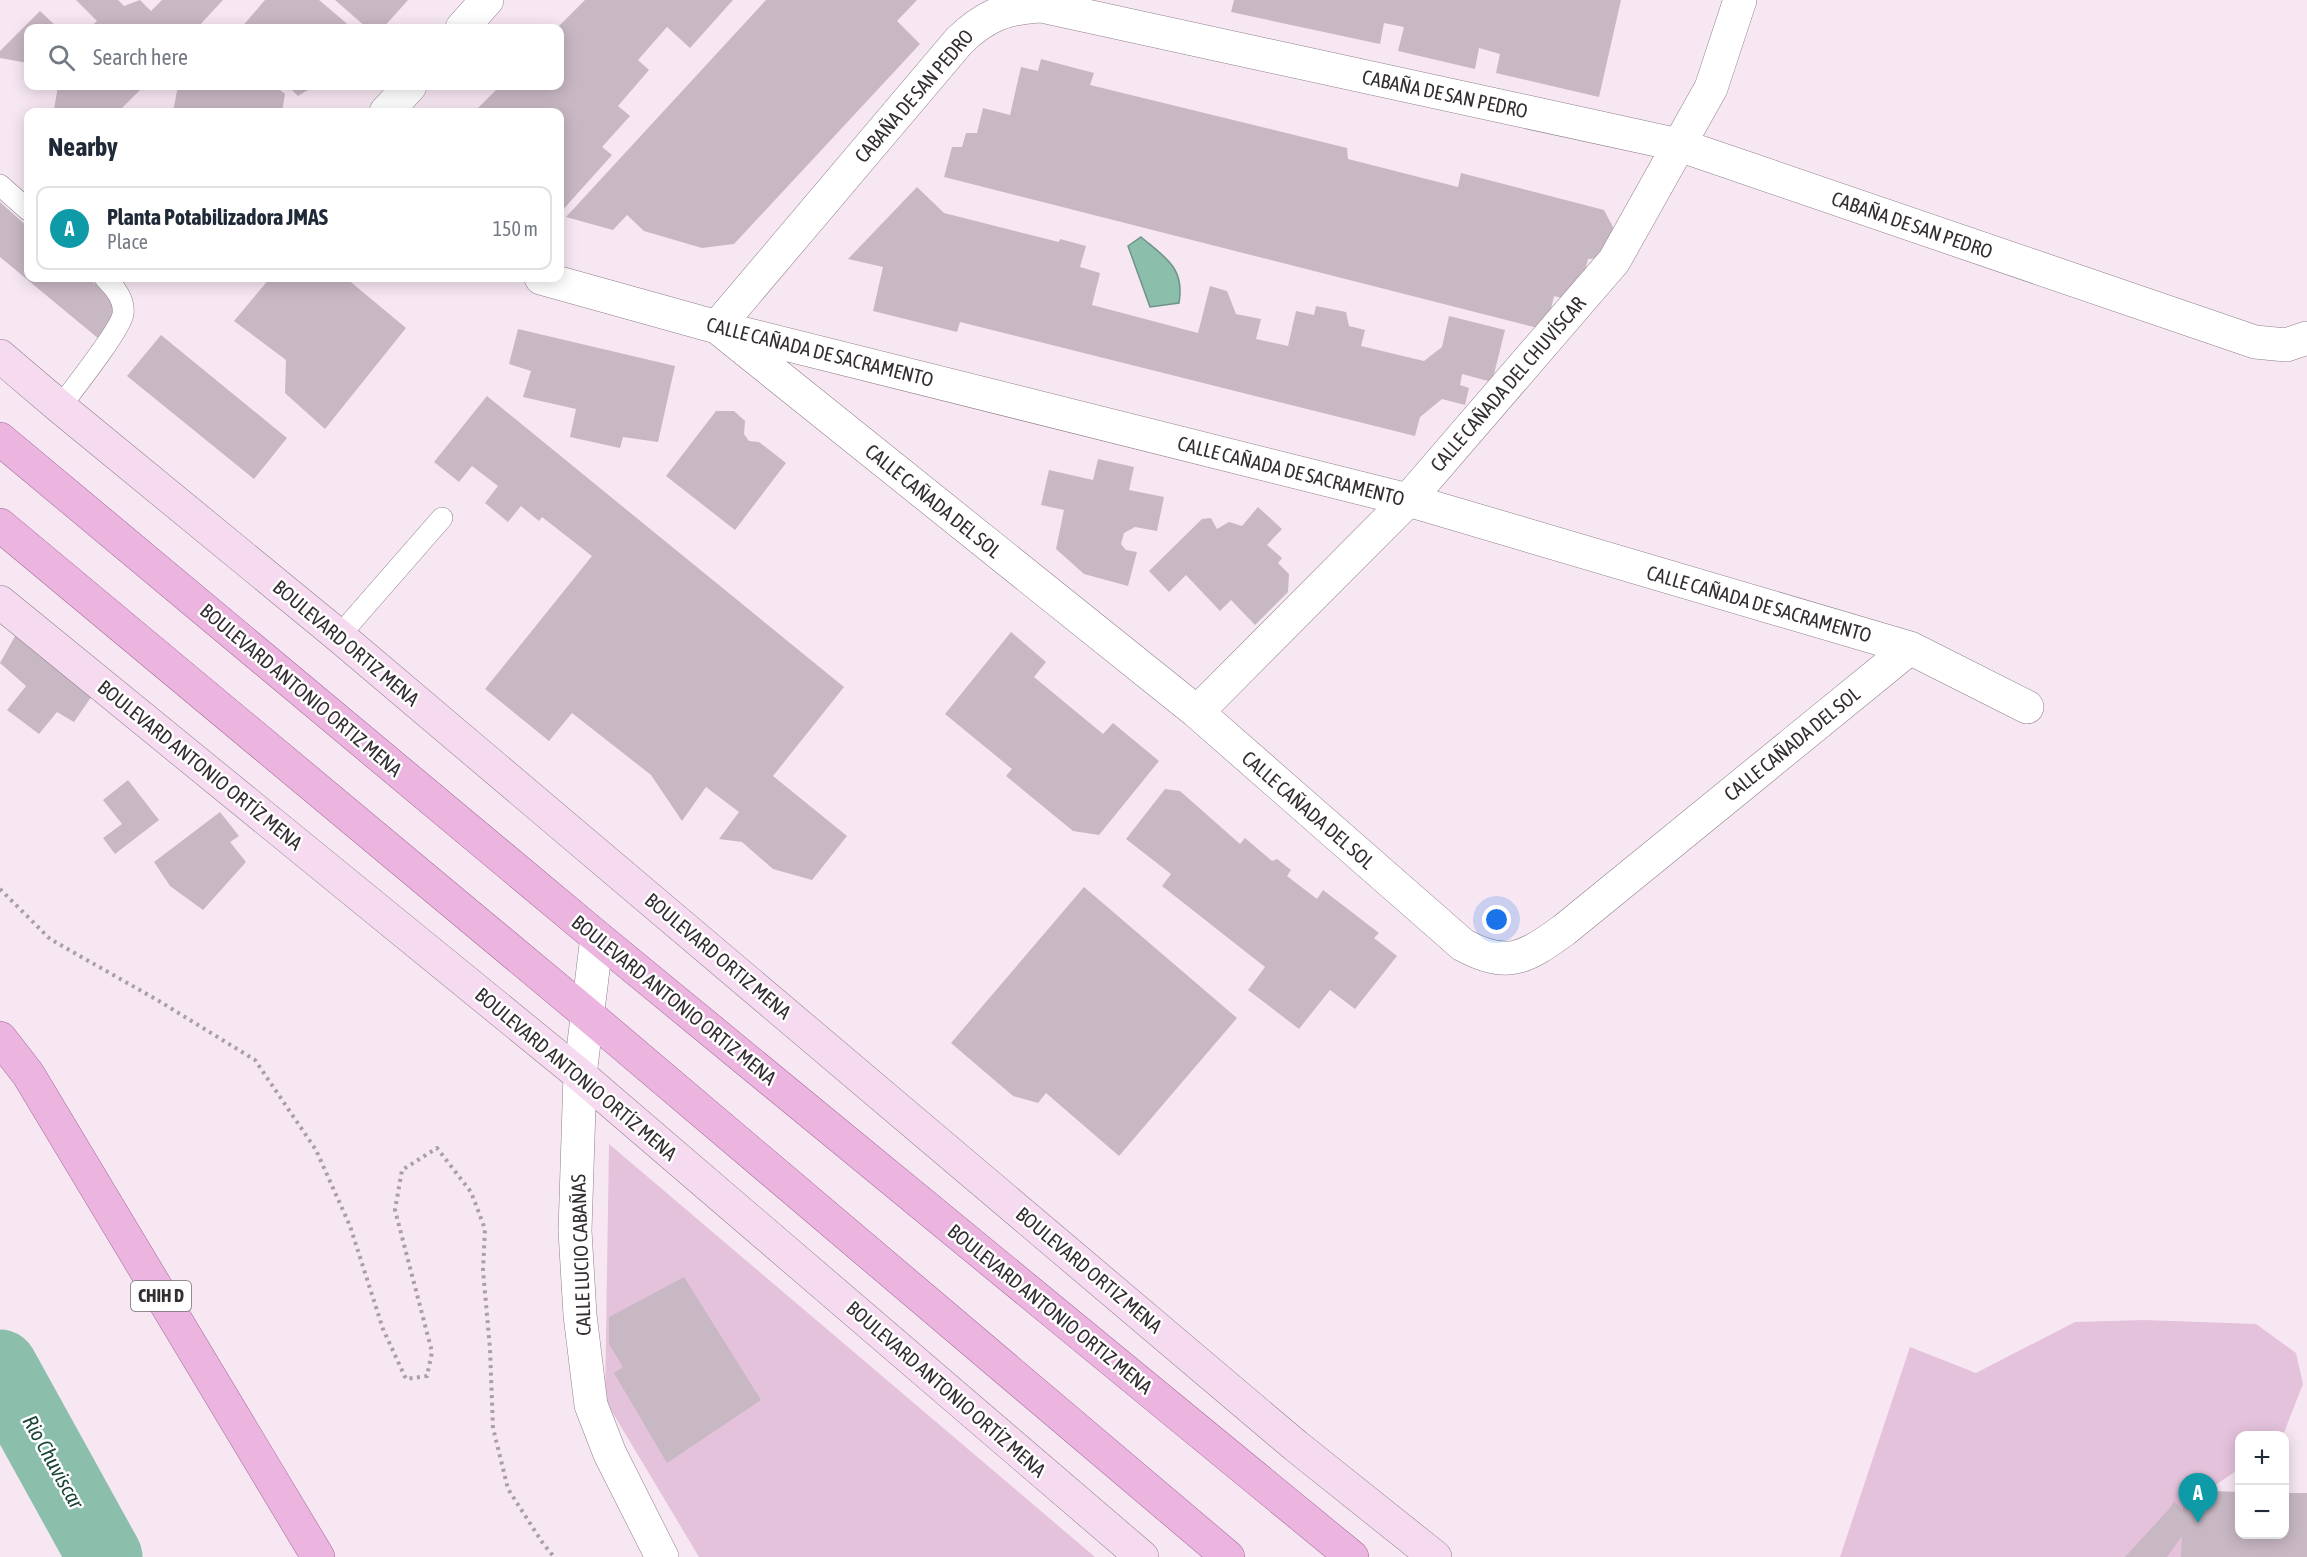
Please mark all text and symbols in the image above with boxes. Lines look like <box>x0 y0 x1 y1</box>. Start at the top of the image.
search box <box>24 24 564 90</box>
street label: CABAÑA DE SAN PEDRO <box>850 24 978 167</box>
icon: search <box>45 41 78 74</box>
text: Search here <box>93 44 188 70</box>
street label: CABAÑA DE SAN PEDRO <box>1360 65 1530 122</box>
text: Nearby <box>48 132 118 162</box>
street label: CABAÑA DE SAN PEDRO <box>1829 186 1996 263</box>
text: Planta Potabilizadora JMAS <box>107 204 328 230</box>
text: A <box>65 217 74 240</box>
text: 150 m <box>493 217 538 240</box>
text: Place <box>107 230 148 253</box>
street label: CALLE CAÑADA DEL CHUVÍSCAR <box>1425 291 1590 476</box>
street label: CALLE CAÑADA DE SACRAMENTO <box>704 312 936 391</box>
street label: CALLE CAÑADA DE SACRAMENTO <box>1175 431 1407 510</box>
street label: CALLE CAÑADA DEL SOL <box>861 439 1006 562</box>
street label: CALLE CAÑADA DE SACRAMENTO <box>1644 560 1874 647</box>
street label: BOULEVARD ORTIZ MENA <box>269 575 424 710</box>
street label: BOULEVARD ANTONIO ORTIZ MENA <box>196 598 407 781</box>
street label: BOULEVARD ANTONIO ORTÍZ MENA <box>94 675 307 854</box>
street label: CALLE CAÑADA DEL SOL <box>1719 682 1864 805</box>
street label: CALLE CAÑADA DEL SOL <box>1237 746 1379 873</box>
street label: BOULEVARD ORTIZ MENA <box>641 888 796 1023</box>
your location <box>1482 905 1511 934</box>
street label: BOULEVARD ANTONIO ORTIZ MENA <box>568 910 781 1089</box>
street label: BOULEVARD ANTONIO ORTÍZ MENA <box>471 982 682 1165</box>
street label: CALLE LUCIO CABAÑAS <box>566 1174 595 1336</box>
street label: BOULEVARD ORTIZ MENA <box>1012 1202 1167 1337</box>
street label: BOULEVARD ANTONIO ORTIZ MENA <box>944 1219 1157 1398</box>
road number: CHIH D <box>131 1281 191 1311</box>
street label: BOULEVARD ANTONIO ORTÍZ MENA <box>842 1296 1051 1481</box>
water label: Rio Chuviscar <box>19 1411 90 1513</box>
map controls <box>2235 1431 2289 1539</box>
button: + <box>2235 1431 2289 1485</box>
pin: A <box>2178 1474 2218 1523</box>
button: − <box>2235 1485 2289 1539</box>

